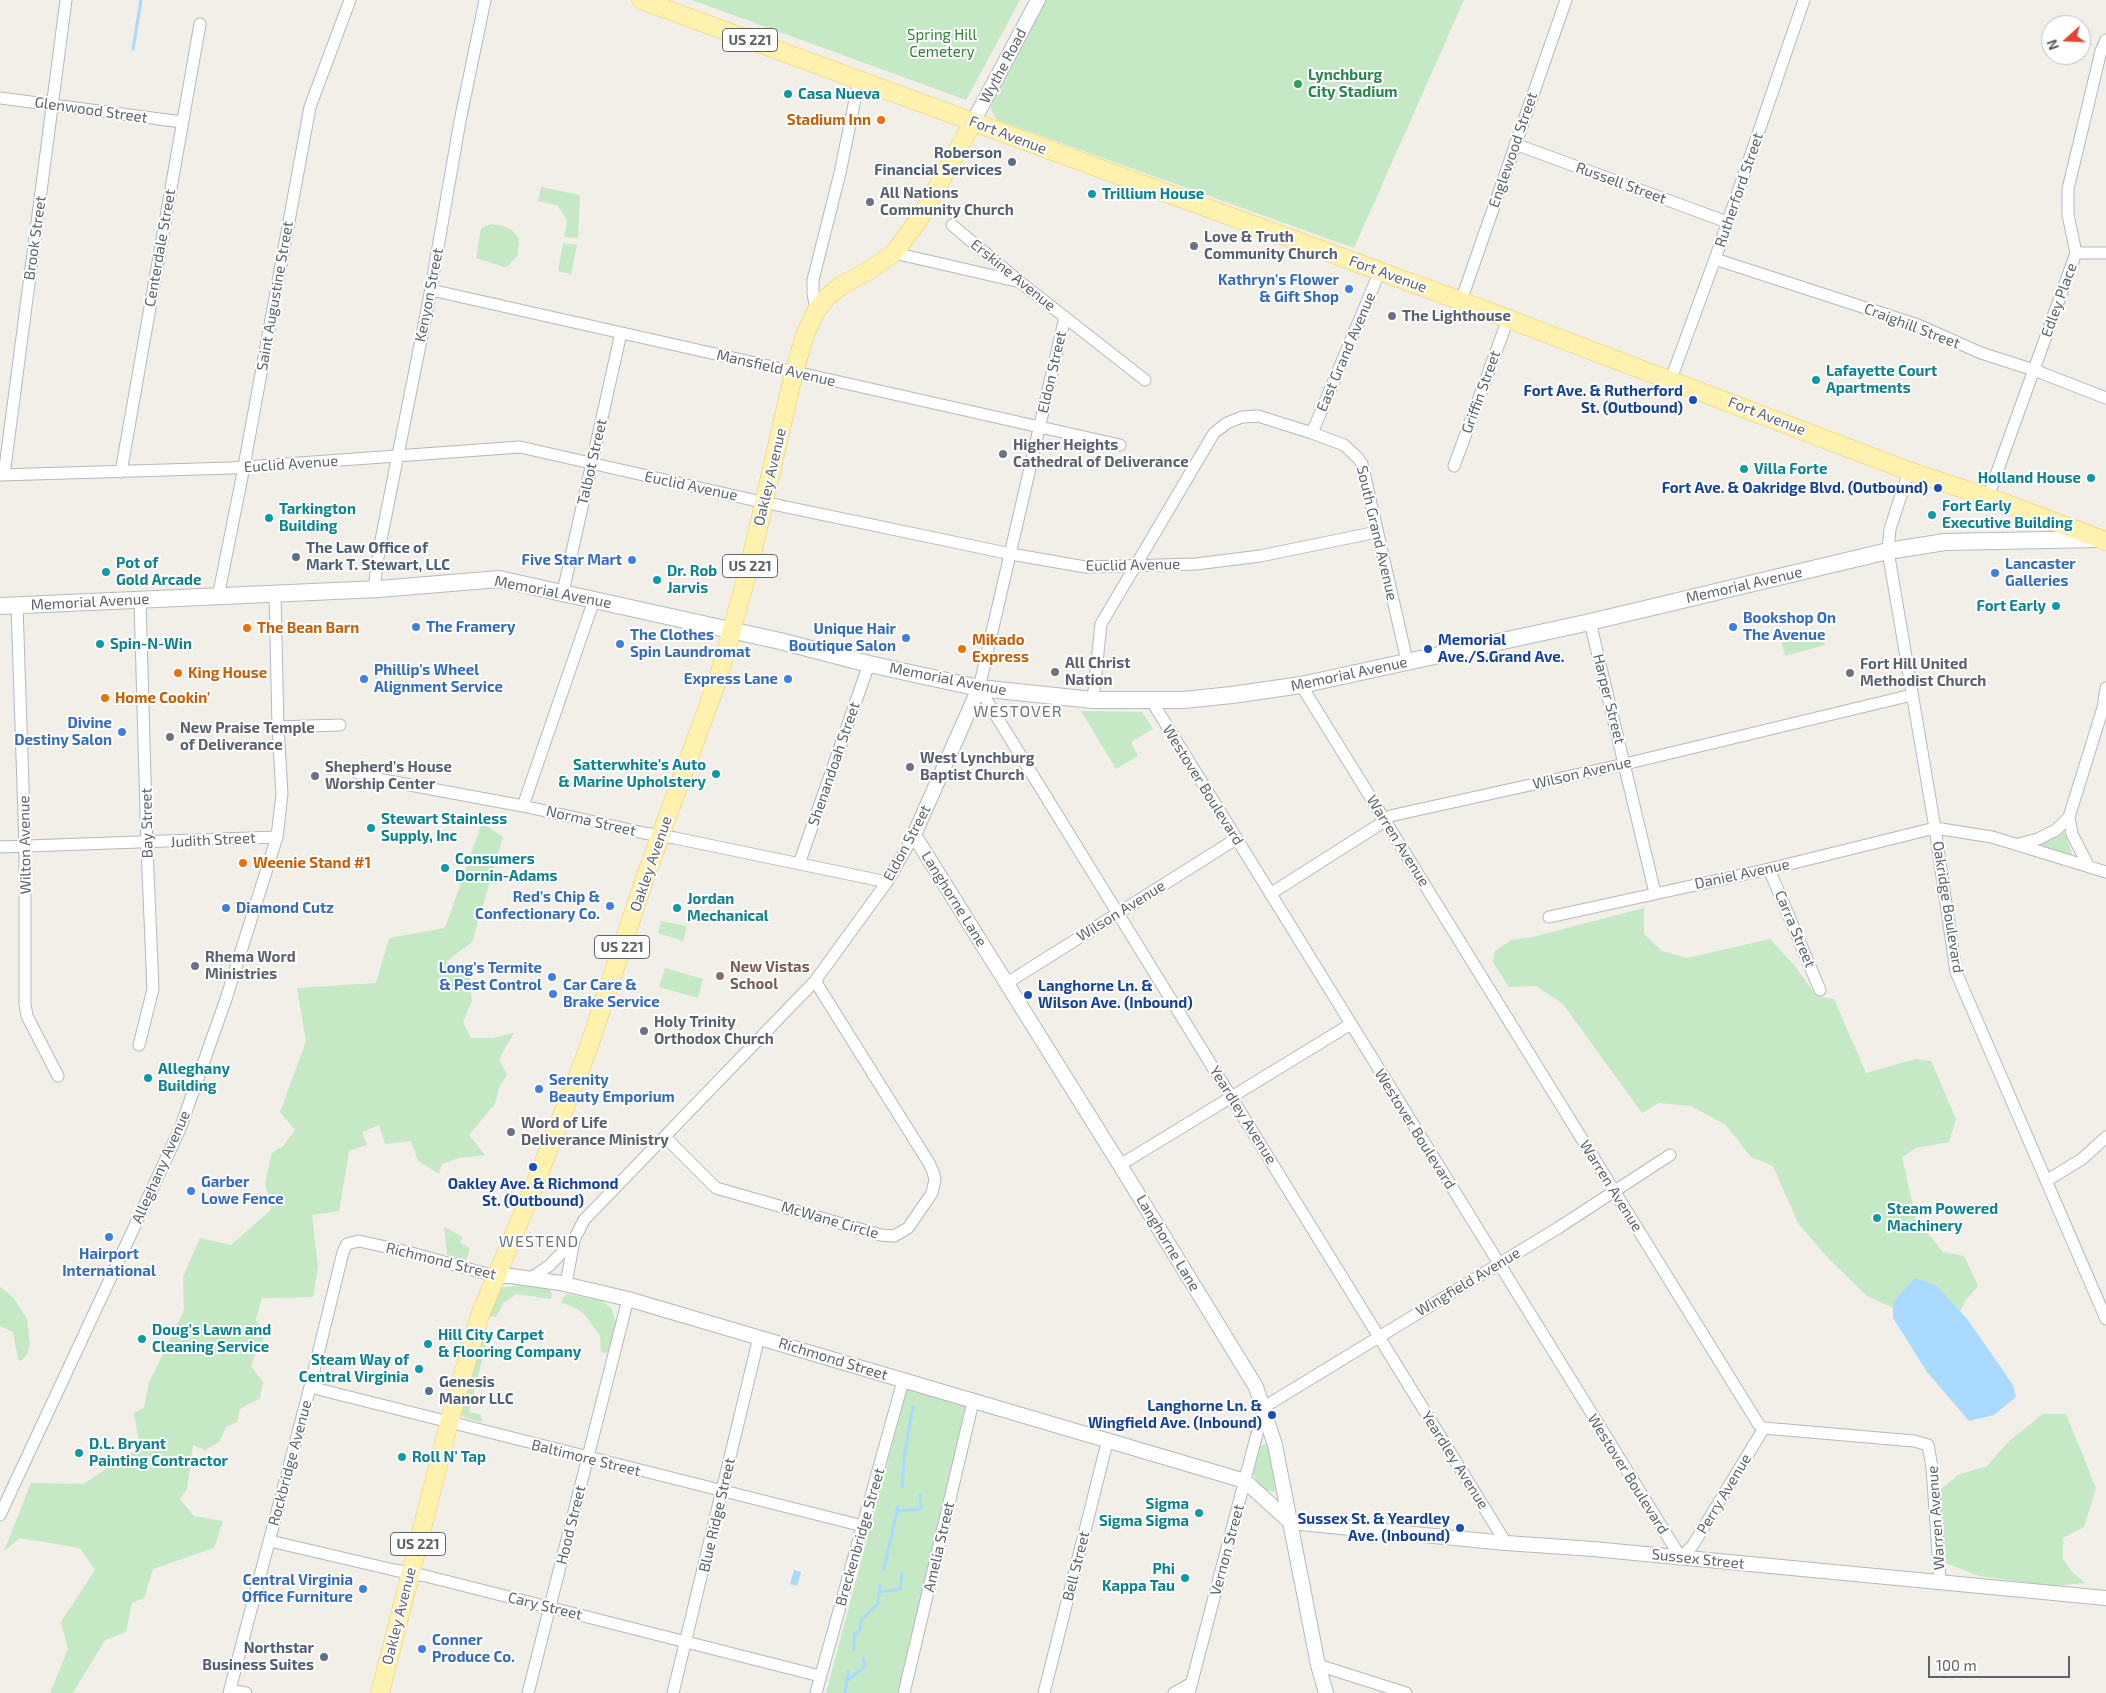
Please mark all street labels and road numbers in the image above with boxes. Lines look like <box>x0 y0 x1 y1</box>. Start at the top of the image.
street label: Wythe Road <box>976 25 1030 107</box>
road number: US 221 <box>722 28 778 52</box>
street label: Englewood Street <box>1485 90 1541 210</box>
street label: Glenwood Street <box>33 93 149 127</box>
street label: Fort Avenue <box>967 112 1049 158</box>
street label: Rutherford Street <box>1711 130 1767 250</box>
street label: Russell Street <box>1573 158 1669 208</box>
street label: Centerdale Street <box>141 188 179 308</box>
street label: Brook Street <box>20 195 50 281</box>
street label: Saint Augustine Street <box>253 220 297 372</box>
street label: Erskine Avenue <box>967 235 1059 315</box>
street label: Kenyon Street <box>411 246 447 344</box>
street label: Fort Avenue <box>1347 252 1429 296</box>
street label: Edley Place <box>2037 260 2081 340</box>
street label: East Grand Avenue <box>1313 290 1379 414</box>
street label: Craighill Street <box>1862 299 1962 353</box>
street label: Eldon Street <box>1034 329 1070 415</box>
street label: Mansfield Avenue <box>715 346 837 390</box>
street label: Griffin Street <box>1458 348 1504 436</box>
street label: Fort Avenue <box>1726 393 1808 439</box>
street label: Talbot Street <box>573 417 611 507</box>
street label: Oakley Avenue <box>750 426 790 528</box>
street label: Euclid Avenue <box>243 452 339 476</box>
street label: South Grand Avenue <box>1353 464 1401 602</box>
street label: Euclid Avenue <box>643 467 739 505</box>
road number: US 221 <box>722 554 778 578</box>
street label: Euclid Avenue <box>1086 555 1180 575</box>
street label: Memorial Avenue <box>1684 563 1804 607</box>
street label: Memorial Avenue <box>493 572 613 612</box>
street label: Memorial Avenue <box>30 590 150 614</box>
street label: Harper Street <box>1589 652 1629 746</box>
street label: Memorial Avenue <box>1289 653 1409 695</box>
street label: Memorial Avenue <box>888 659 1008 699</box>
street label: Shenandoah Street <box>804 700 864 828</box>
street label: Westover Boulevard <box>1159 722 1247 848</box>
street label: Wilson Avenue <box>1531 753 1633 793</box>
street label: Bay Street <box>137 788 157 858</box>
street label: Warren Avenue <box>1363 792 1433 890</box>
street label: Wilton Avenue <box>15 795 35 895</box>
street label: Norma Street <box>544 802 638 840</box>
street label: Eldon Street <box>879 802 935 884</box>
street label: Oakley Avenue <box>626 814 676 914</box>
street label: Judith Street <box>170 829 256 851</box>
street label: Oakridge Boulevard <box>1929 840 1967 974</box>
street label: Langhorne Lane <box>917 848 991 950</box>
street label: Daniel Avenue <box>1693 855 1791 893</box>
street label: Wilson Avenue <box>1073 877 1169 945</box>
street label: Carra Street <box>1771 888 1819 970</box>
road number: US 221 <box>594 936 650 959</box>
street label: Yeardley Avenue <box>1206 1063 1280 1167</box>
street label: Westover Boulevard <box>1371 1066 1459 1192</box>
street label: Alleghany Avenue <box>128 1108 194 1226</box>
street label: Warren Avenue <box>1576 1137 1646 1235</box>
street label: Langhorne Lane <box>1132 1192 1204 1294</box>
street label: McWane Circle <box>779 1197 881 1243</box>
street label: Richmond Street <box>384 1239 498 1283</box>
street label: Wingfield Avenue <box>1412 1244 1524 1320</box>
street label: Richmond Street <box>776 1334 890 1384</box>
street label: Rockbridge Avenue <box>265 1398 315 1528</box>
street label: Yeardley Avenue <box>1418 1408 1492 1512</box>
street label: Westover Boulevard <box>1584 1411 1672 1537</box>
street label: Baltimore Street <box>530 1436 642 1480</box>
street label: Perry Avenue <box>1693 1451 1755 1537</box>
street label: Blue Ridge Street <box>695 1456 739 1574</box>
street label: Warren Avenue <box>1923 1465 1949 1571</box>
street label: Breckenbridge Street <box>832 1466 888 1608</box>
street label: Hood Street <box>553 1484 589 1566</box>
street label: Amelia Street <box>920 1500 958 1594</box>
street label: Vernon Street <box>1206 1502 1248 1598</box>
street label: Bell Street <box>1059 1529 1093 1603</box>
road number: US 221 <box>390 1532 446 1556</box>
street label: Sussex Street <box>1651 1545 1745 1573</box>
street label: Oakley Avenue <box>378 1565 420 1667</box>
street label: Cary Street <box>506 1588 584 1624</box>

